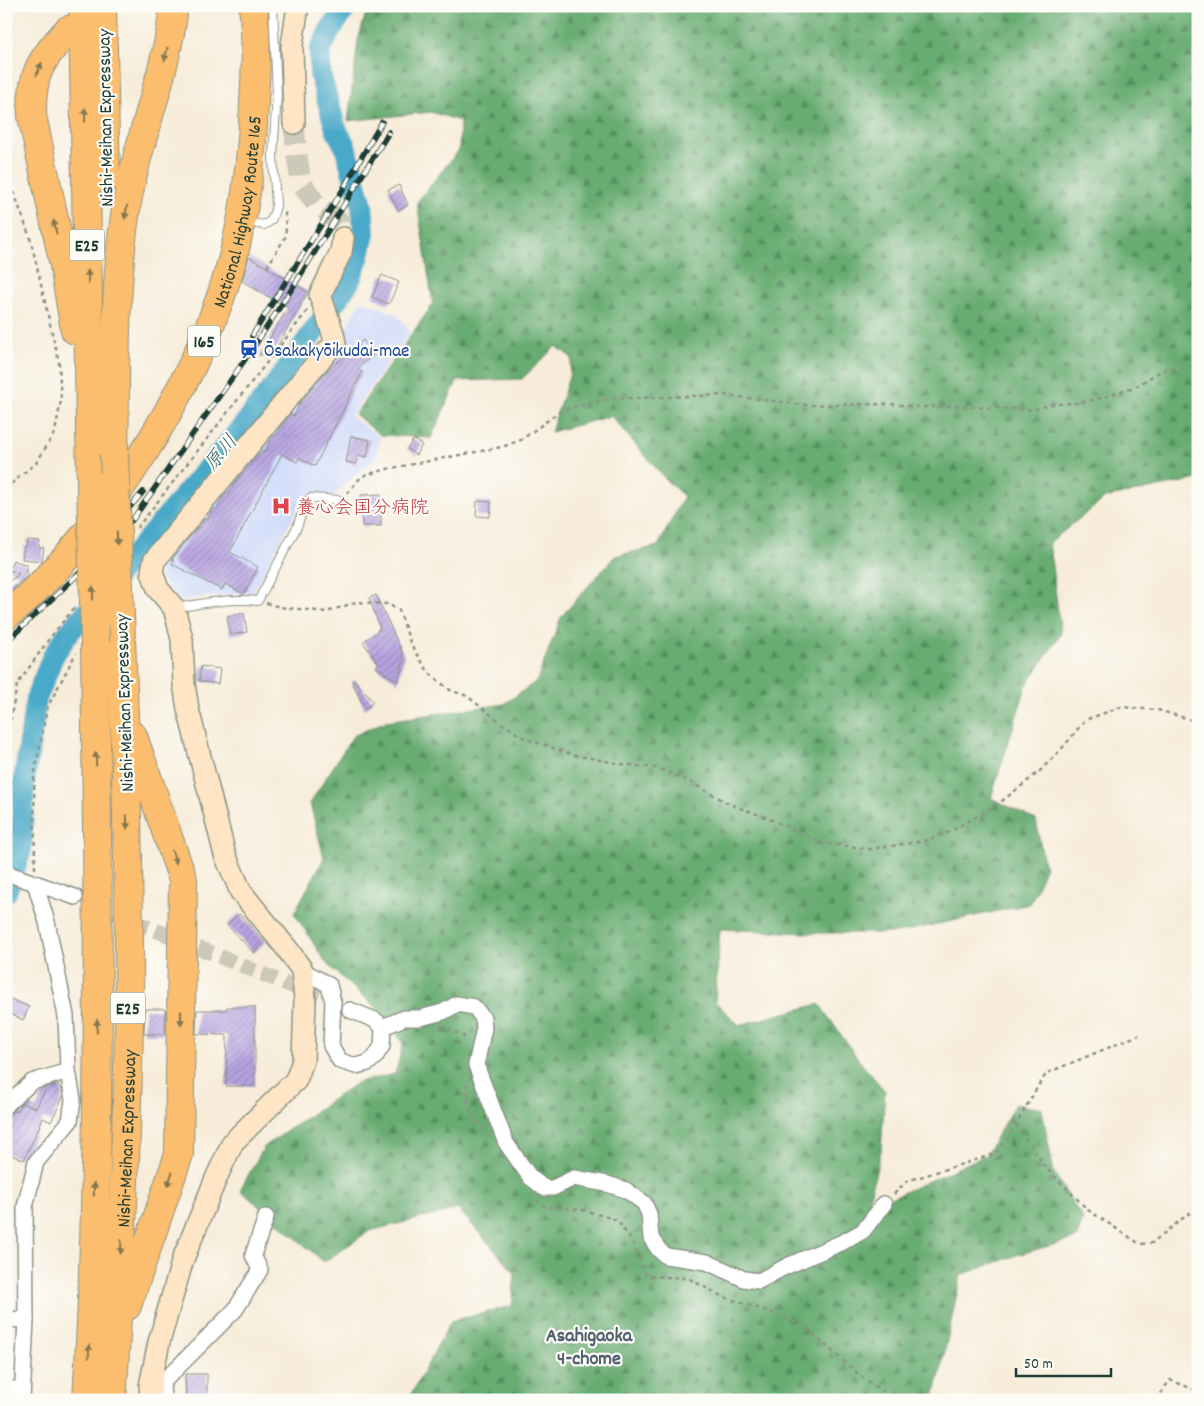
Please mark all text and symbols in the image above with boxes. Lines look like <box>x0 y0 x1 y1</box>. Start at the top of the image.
street label: Nishi-Meihan Expressway <box>92 28 123 207</box>
one-way arrow <box>162 47 170 62</box>
one-way arrow <box>35 62 43 76</box>
one-way arrow <box>81 106 89 122</box>
street label: National Highway Route 165 <box>208 115 270 312</box>
one-way arrow <box>121 204 129 220</box>
one-way arrow <box>51 220 59 235</box>
road number: E25 <box>70 230 104 260</box>
one-way arrow <box>84 269 92 285</box>
road number: 165 <box>188 326 220 356</box>
station icon: Ōsakakyōikudai-mae <box>238 338 260 360</box>
place label: Ōsakakyōikudai-mae <box>264 339 409 366</box>
water label: 原川 <box>199 430 246 478</box>
hospital icon: 養心会国分病院 <box>270 495 292 517</box>
place label: 養心会国分病院 <box>296 496 429 523</box>
one-way arrow <box>113 530 121 546</box>
one-way arrow <box>89 585 97 601</box>
street label: Nishi-Meihan Expressway <box>110 613 143 792</box>
one-way arrow <box>92 750 100 766</box>
one-way arrow <box>123 815 131 831</box>
one-way arrow <box>171 849 179 864</box>
road number: E25 <box>110 992 146 1024</box>
one-way arrow <box>177 1010 185 1026</box>
one-way arrow <box>93 1018 101 1034</box>
street label: Nishi-Meihan Expressway <box>112 1049 145 1228</box>
one-way arrow <box>166 1172 174 1187</box>
one-way arrow <box>91 1180 99 1196</box>
one-way arrow <box>116 1240 124 1256</box>
district label: Asahigaoka 4-chome <box>546 1323 633 1374</box>
one-way arrow <box>86 1343 94 1359</box>
scale bar <box>1016 1346 1112 1378</box>
text: 50 m <box>1024 1354 1053 1376</box>

